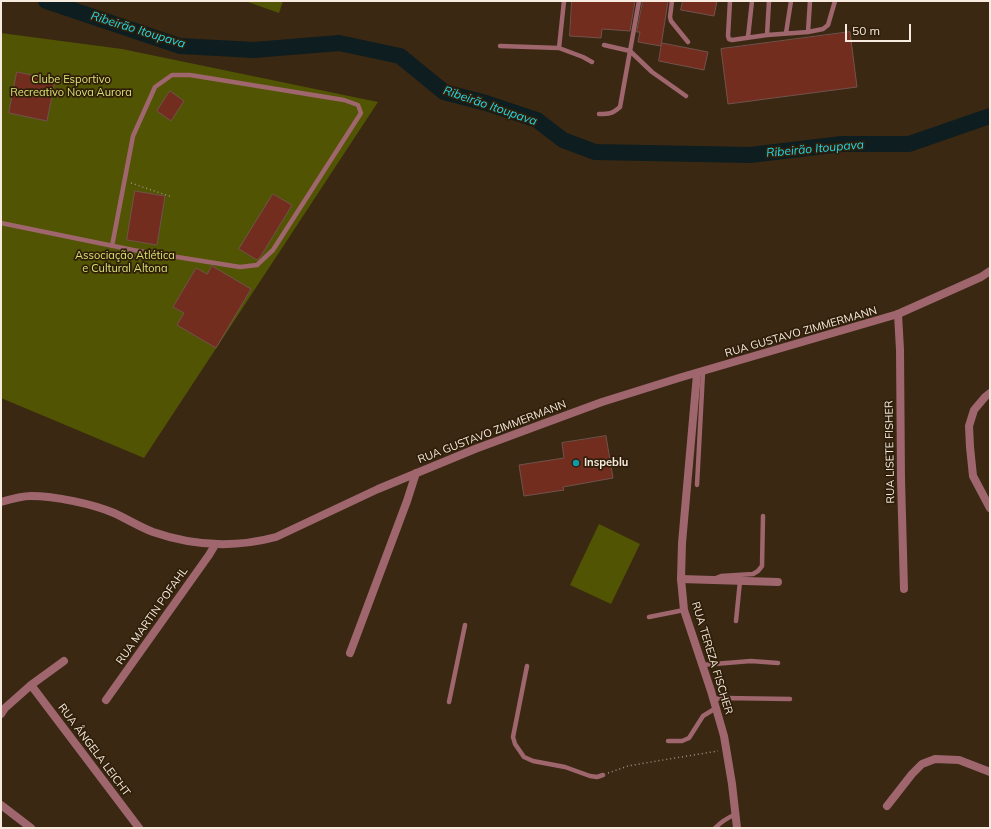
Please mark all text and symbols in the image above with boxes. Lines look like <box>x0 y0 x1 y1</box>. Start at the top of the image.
water label: Ribeirão Itoupava <box>89 9 187 51</box>
scale bar <box>847 16 913 42</box>
text: 50 m <box>852 23 880 38</box>
park label: Clube Esportivo Recreativo Nova Aurora <box>10 73 132 99</box>
water label: Ribeirão Itoupava <box>441 83 539 129</box>
water label: Ribeirão Itoupava <box>766 138 864 160</box>
park label: Associação Atlética e Cultural Altona <box>75 249 175 275</box>
street label: RUA GUSTAVO ZIMMERMANN <box>723 304 879 360</box>
street label: RUA GUSTAVO ZIMMERMANN <box>416 398 568 466</box>
street label: RUA LISETE FISHER <box>883 400 897 504</box>
place label: Inspeblu <box>584 456 628 470</box>
marker: Inspeblu <box>571 458 581 468</box>
street label: RUA MARTIN POFAHL <box>113 565 191 667</box>
street label: RUA TEREZA FISCHER <box>689 600 735 716</box>
street label: RUA ÂNGELA LEICHT <box>55 701 133 799</box>

